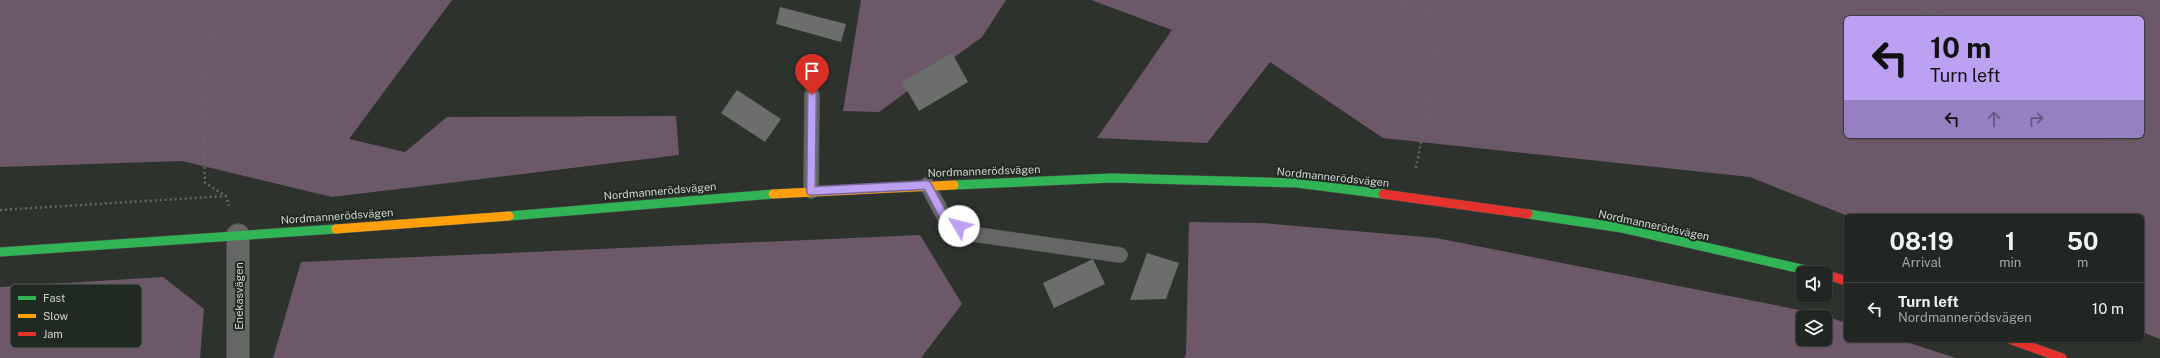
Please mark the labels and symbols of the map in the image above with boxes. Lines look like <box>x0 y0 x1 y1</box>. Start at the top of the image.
pin <box>795 54 829 95</box>
street label: Nordmannerödsvägen <box>927 163 1041 179</box>
street label: Nordmannerödsvägen <box>1276 165 1390 189</box>
street label: Nordmannerödsvägen <box>603 180 717 202</box>
position arrow <box>938 205 980 247</box>
street label: Nordmannerödsvägen <box>280 206 394 226</box>
street label: Nordmannerödsvägen <box>1597 207 1711 243</box>
street label: Enekasvägen <box>233 262 245 330</box>
legend <box>10 284 142 348</box>
text: Fast <box>43 292 65 304</box>
text: Slow <box>43 310 69 322</box>
text: Jam <box>43 328 63 340</box>

